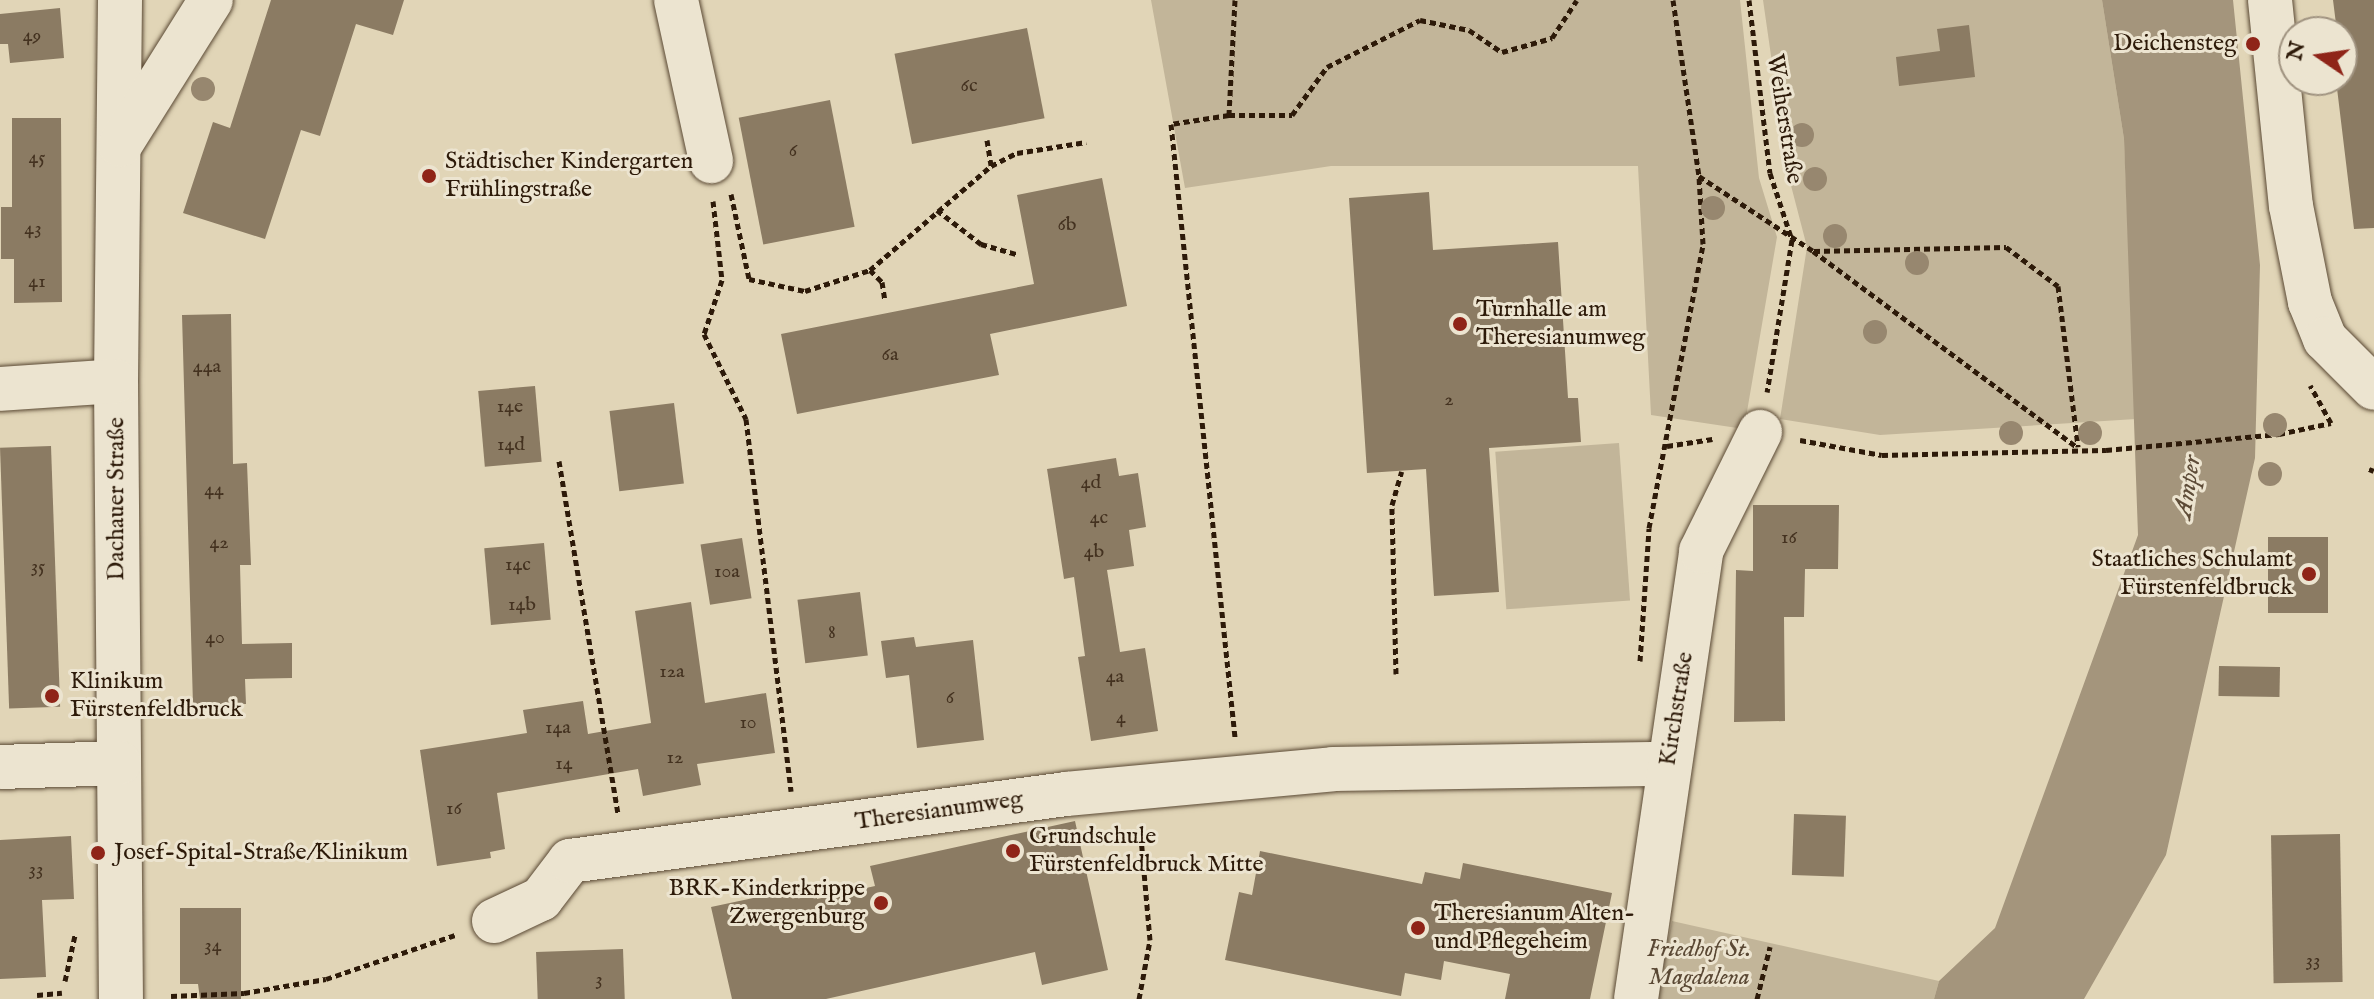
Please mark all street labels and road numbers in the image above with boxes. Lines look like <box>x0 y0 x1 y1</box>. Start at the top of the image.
street label: Weiherstraße <box>1760 52 1808 186</box>
street label: Dachauer Straße <box>103 417 131 581</box>
street label: Kirchstraße <box>1654 650 1700 768</box>
street label: Theresianumweg <box>853 785 1025 837</box>

